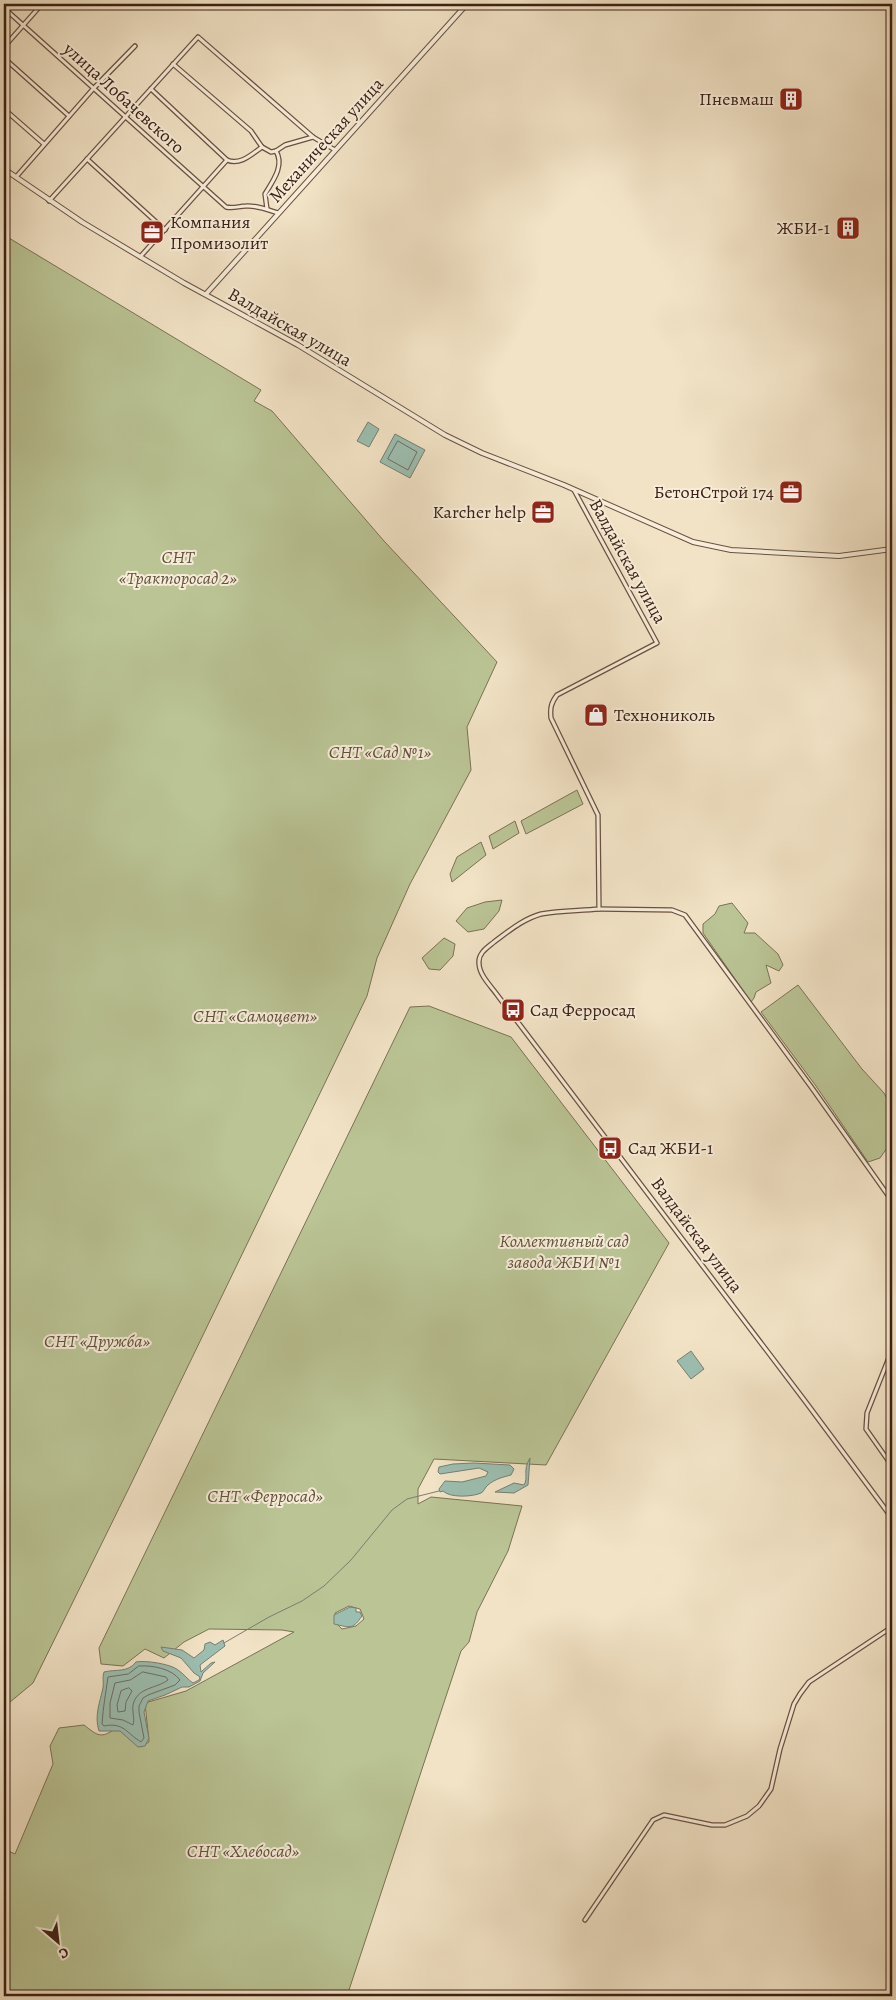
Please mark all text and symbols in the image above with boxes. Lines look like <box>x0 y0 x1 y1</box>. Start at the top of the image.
street label: улица Лобачевского <box>57 36 190 159</box>
street label: Механическая улица <box>263 72 389 208</box>
building icon: Пневмаш <box>778 86 804 112</box>
place label: Пневмаш <box>699 87 774 111</box>
place label: Компания Промизолит <box>170 210 268 255</box>
building icon: ЖБИ-1 <box>835 215 861 241</box>
place label: ЖБИ-1 <box>777 216 830 240</box>
office icon: Компания Промизолит <box>139 219 165 245</box>
street label: Валдайская улица <box>224 282 357 372</box>
office icon: БетонСтрой 174 <box>778 479 804 505</box>
place label: БетонСтрой 174 <box>654 480 774 504</box>
street label: Валдайская улица <box>584 494 673 628</box>
office icon: Karcher help <box>530 499 556 525</box>
place label: Karcher help <box>432 500 526 524</box>
park label: СНТ «Тракторосад 2» <box>119 545 238 590</box>
shop icon: Технониколь <box>583 702 609 728</box>
place label: Технониколь <box>614 703 715 727</box>
park label: СНТ «Сад №1» <box>329 740 432 764</box>
bus stop icon: Сад Ферросад <box>500 997 526 1023</box>
place label: Сад Ферросад <box>530 998 636 1022</box>
park label: СНТ «Самоцвет» <box>193 1004 318 1028</box>
bus stop icon: Сад ЖБИ-1 <box>597 1135 623 1161</box>
place label: Сад ЖБИ-1 <box>628 1136 713 1160</box>
street label: Валдайская улица <box>646 1172 749 1298</box>
park label: Коллективный сад завода ЖБИ №1 <box>499 1229 629 1274</box>
park label: СНТ «Дружба» <box>44 1329 151 1353</box>
park label: СНТ «Ферросад» <box>207 1484 323 1508</box>
park label: СНТ «Хлебосад» <box>187 1839 300 1863</box>
north arrow <box>32 1918 82 1968</box>
text: С <box>55 1943 72 1964</box>

